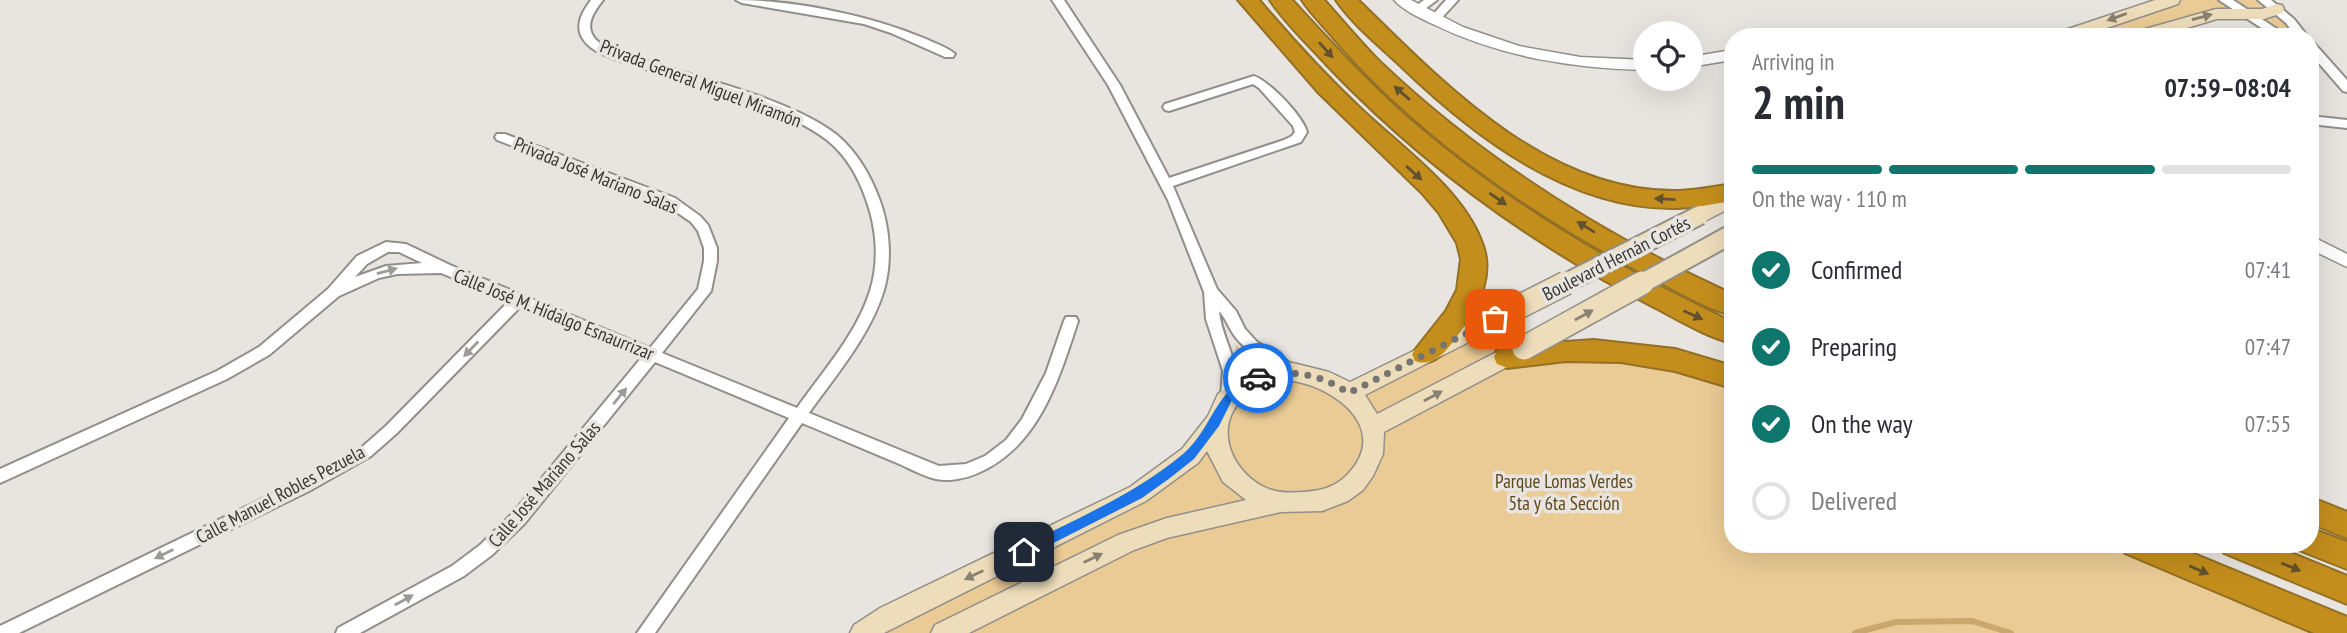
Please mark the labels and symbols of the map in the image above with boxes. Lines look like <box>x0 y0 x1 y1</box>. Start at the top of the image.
one-way arrow <box>2192 11 2214 22</box>
one-way arrow <box>2106 12 2127 23</box>
street label: Privada General Miguel Miramón <box>597 33 805 133</box>
one-way arrow <box>1318 42 1334 59</box>
one-way arrow <box>1393 85 1411 101</box>
street label: Privada José Mariano Salas <box>511 131 681 219</box>
one-way arrow <box>1405 165 1423 181</box>
one-way arrow <box>1489 192 1507 206</box>
one-way arrow <box>1654 193 1676 204</box>
street label: Boulevard Hernán Cortés <box>1538 210 1694 306</box>
one-way arrow <box>1576 221 1595 233</box>
street label: Calle José M. Hidalgo Esnaurrizar <box>450 263 658 366</box>
one-way arrow <box>376 265 398 276</box>
pin <box>1465 289 1525 349</box>
one-way arrow <box>1574 309 1594 321</box>
one-way arrow <box>1683 309 1703 321</box>
one-way arrow <box>463 340 480 357</box>
courier <box>1223 343 1293 413</box>
one-way arrow <box>612 387 627 404</box>
one-way arrow <box>1423 390 1443 402</box>
street label: Calle José Mariano Salas <box>483 416 605 552</box>
street label: Calle Manuel Robles Pezuela <box>192 439 368 549</box>
park label: Parque Lomas Verdes 5ta y 6ta Sección <box>1495 469 1633 515</box>
pin <box>994 522 1054 582</box>
one-way arrow <box>154 549 174 560</box>
one-way arrow <box>1083 553 1103 564</box>
one-way arrow <box>2281 561 2301 573</box>
one-way arrow <box>2189 565 2210 576</box>
one-way arrow <box>964 570 984 581</box>
one-way arrow <box>394 594 413 606</box>

